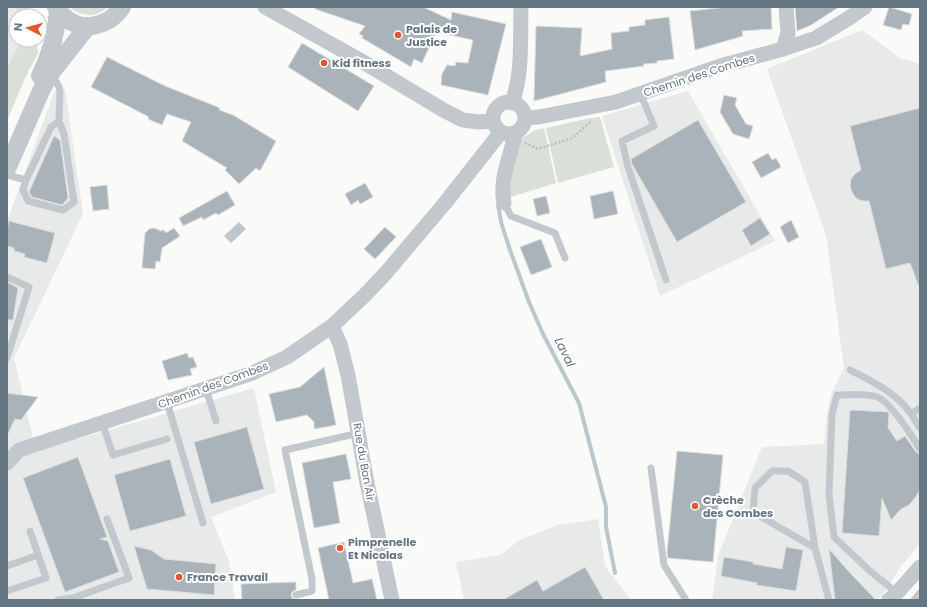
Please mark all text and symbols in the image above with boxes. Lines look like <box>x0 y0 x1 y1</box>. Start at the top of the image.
north arrow <box>8 8 48 48</box>
place label: Palais de Justice <box>406 21 457 50</box>
text: N <box>10 22 26 32</box>
marker: Palais de Justice <box>393 30 403 40</box>
street label: Chemin des Combes <box>641 49 757 101</box>
place label: Kid fitness <box>332 55 391 71</box>
marker: Kid fitness <box>319 58 329 68</box>
water label: Laval <box>551 334 579 370</box>
street label: Chemin des Combes <box>156 358 271 412</box>
street label: Rue du Bon Air <box>349 422 379 502</box>
place label: Crèche des Combes <box>703 492 773 521</box>
marker: Crèche des Combes <box>690 501 700 511</box>
place label: Pimprenelle Et Nicolas <box>348 534 416 563</box>
marker: Pimprenelle Et Nicolas <box>335 543 345 553</box>
place label: France Travail <box>187 569 268 585</box>
marker: France Travail <box>174 572 184 582</box>

